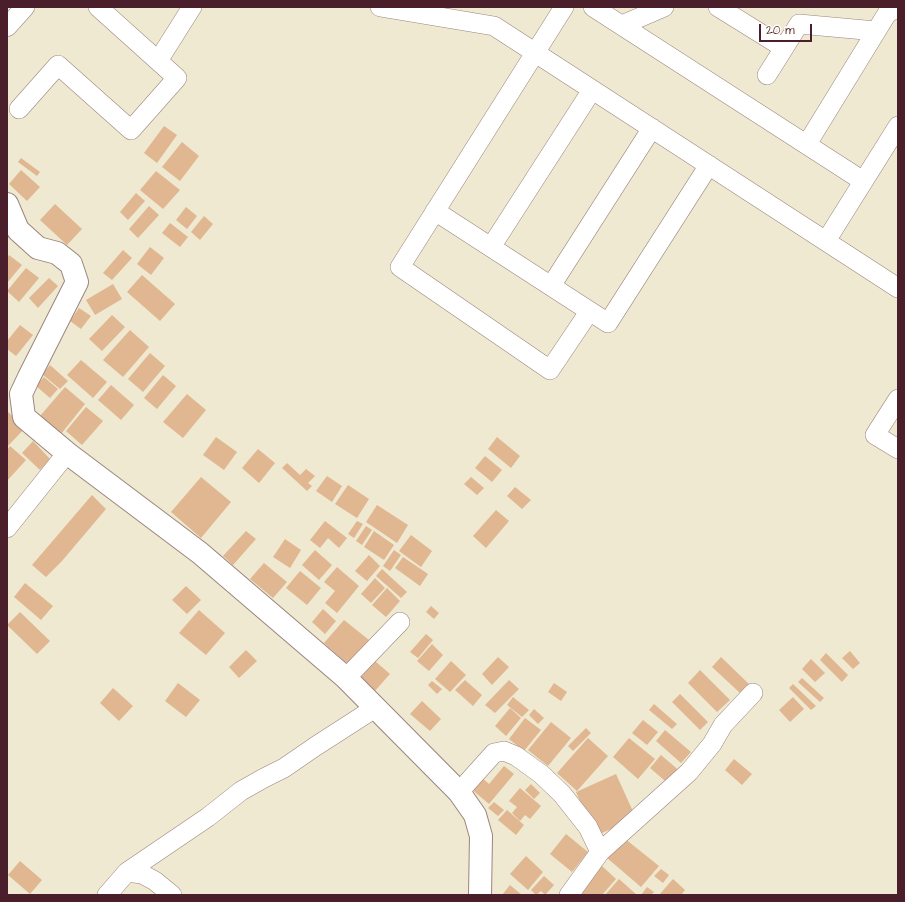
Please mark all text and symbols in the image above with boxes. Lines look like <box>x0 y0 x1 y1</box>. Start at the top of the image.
scale bar <box>761 16 814 42</box>
text: 20 m <box>766 22 795 39</box>

